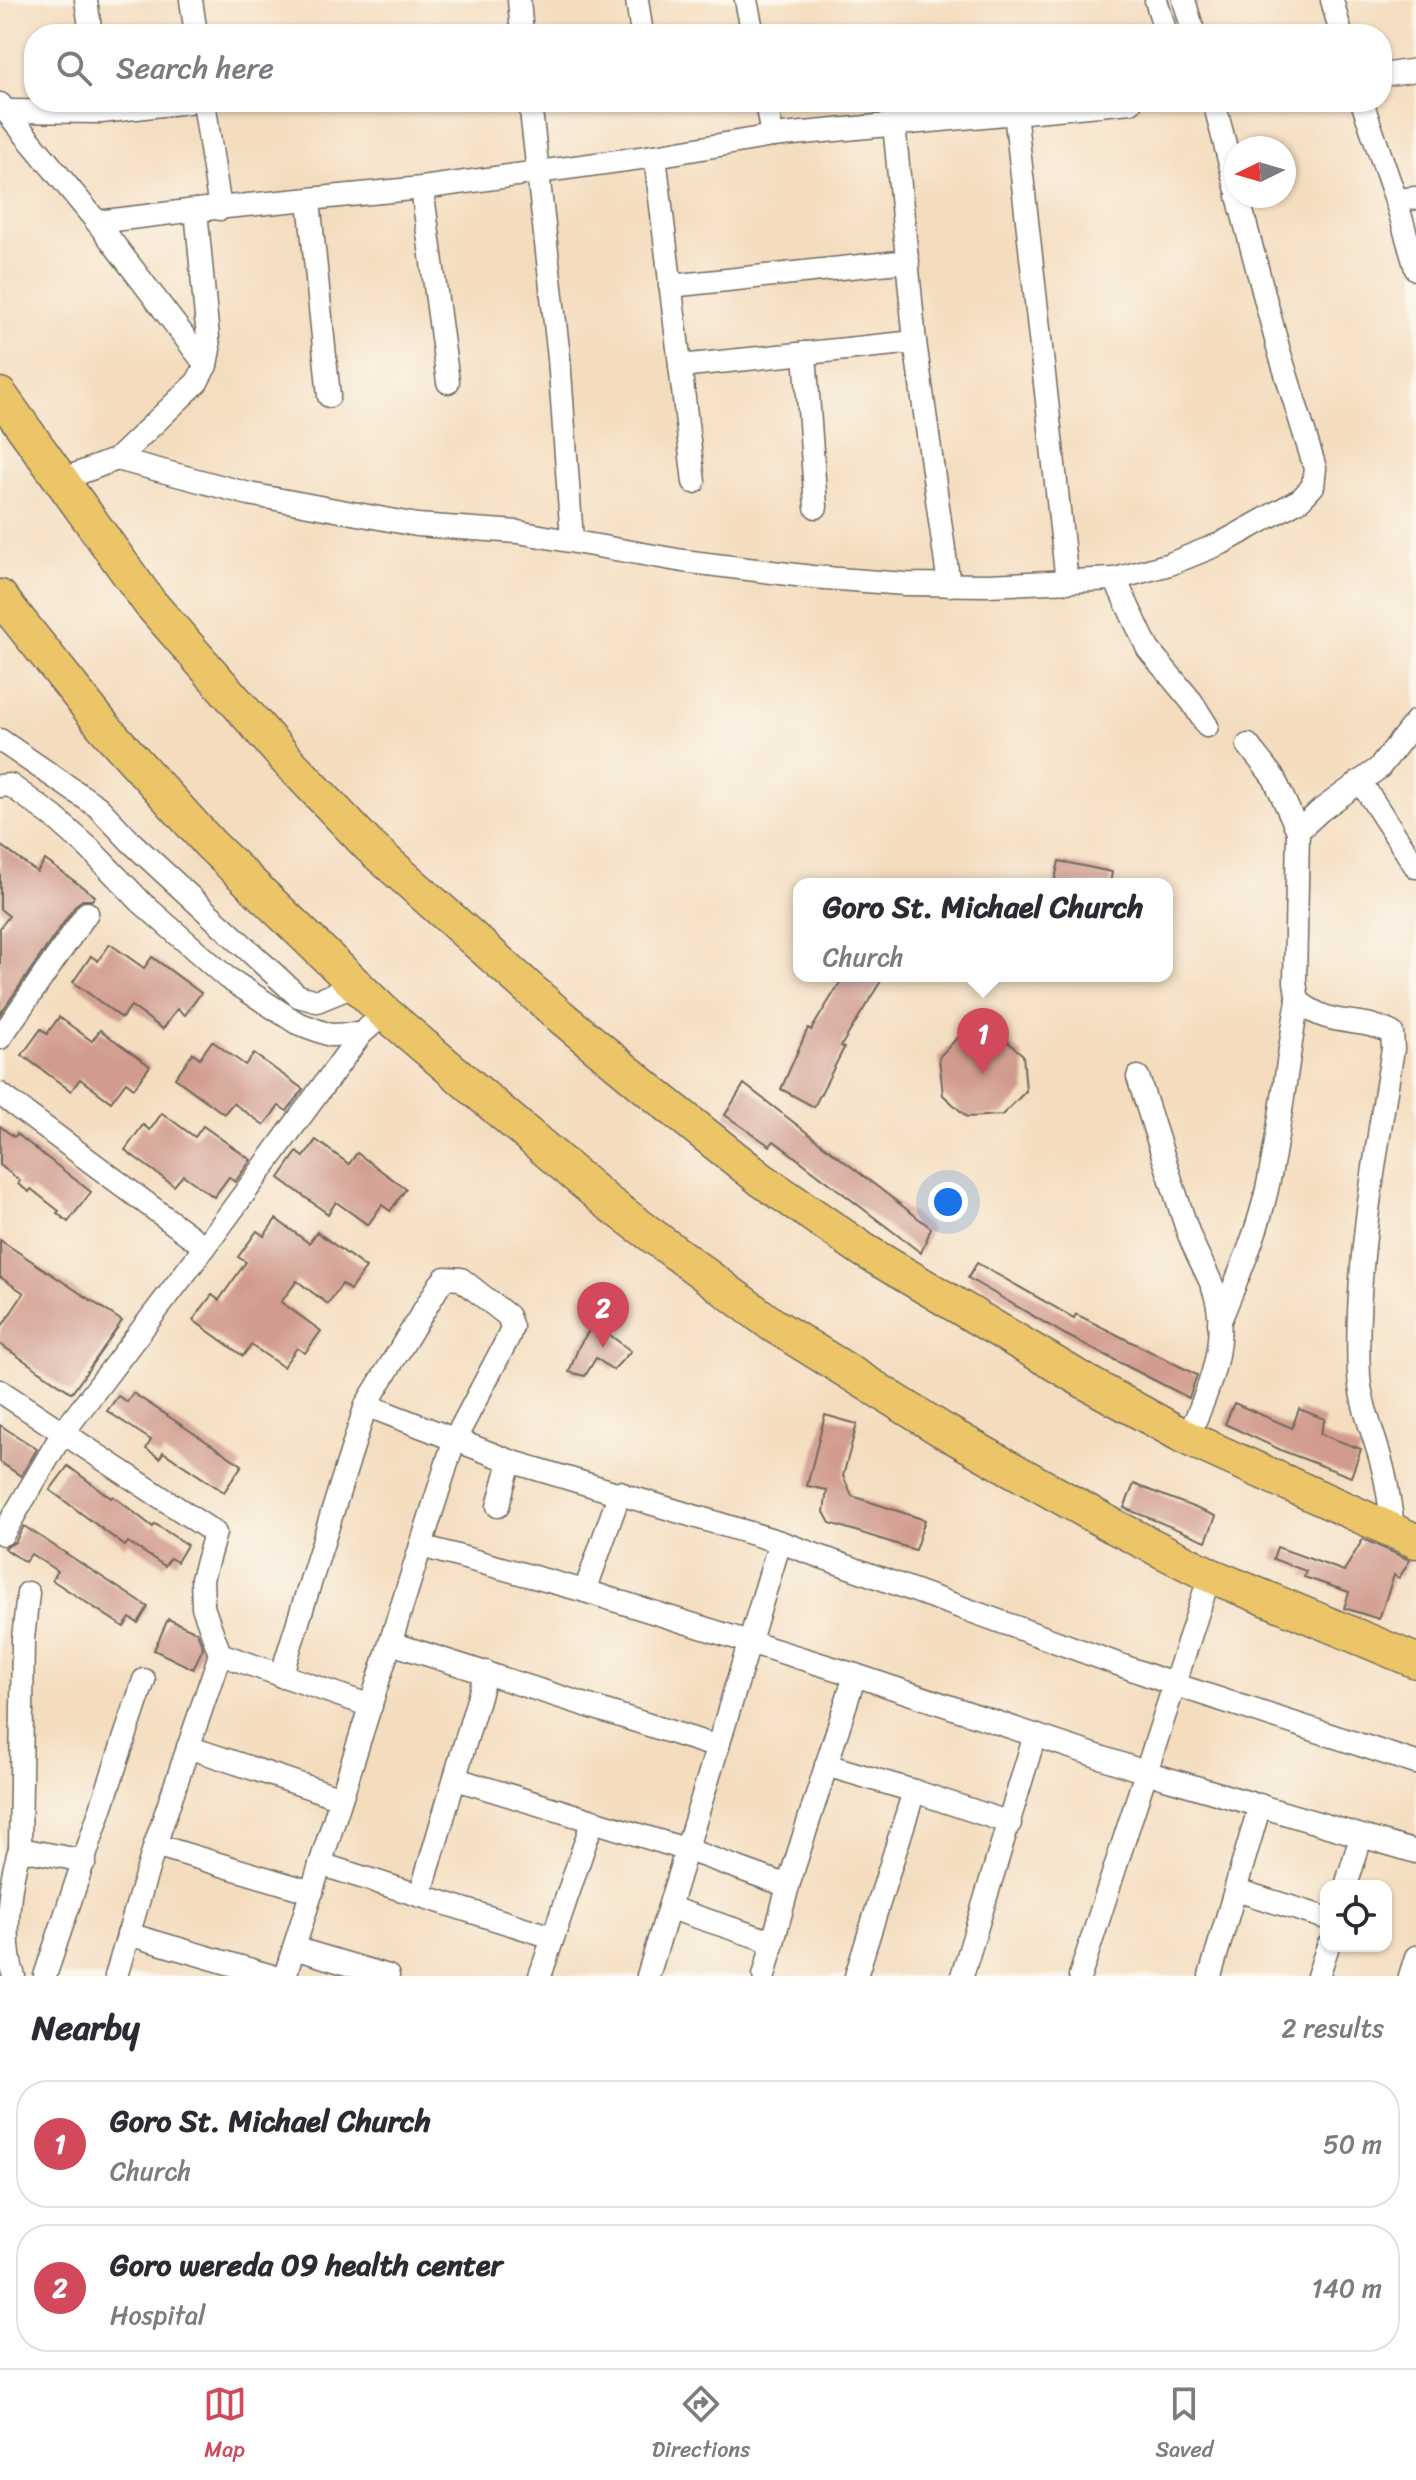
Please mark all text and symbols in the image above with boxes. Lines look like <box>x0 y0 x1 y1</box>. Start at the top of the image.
search box <box>24 24 1392 112</box>
text: Search here <box>116 41 274 95</box>
icon: search <box>52 46 96 90</box>
north arrow <box>1224 136 1296 208</box>
popup <box>793 878 1173 982</box>
text: Goro St. Michael Church <box>823 880 1143 934</box>
text: Church <box>823 934 904 980</box>
pin: 1 <box>957 1008 1009 1074</box>
your location <box>928 1182 968 1222</box>
pin: 2 <box>577 1282 629 1348</box>
map controls <box>1320 1880 1392 1952</box>
button: locate <box>1320 1880 1392 1952</box>
text: Nearby <box>32 1998 140 2058</box>
text: 2 results <box>1282 2005 1384 2051</box>
text: Goro St. Michael Church <box>110 2094 431 2148</box>
text: 1 <box>54 2121 66 2167</box>
text: 50 m <box>1323 2121 1382 2167</box>
text: Church <box>110 2148 191 2194</box>
text: Goro wereda 09 health center <box>110 2238 503 2292</box>
text: 2 <box>52 2265 68 2311</box>
text: 140 m <box>1311 2265 1382 2311</box>
text: Hospital <box>110 2292 205 2338</box>
tab: Map <box>203 2382 247 2469</box>
tab: Directions <box>652 2382 750 2469</box>
tab: Saved <box>1155 2382 1213 2469</box>

